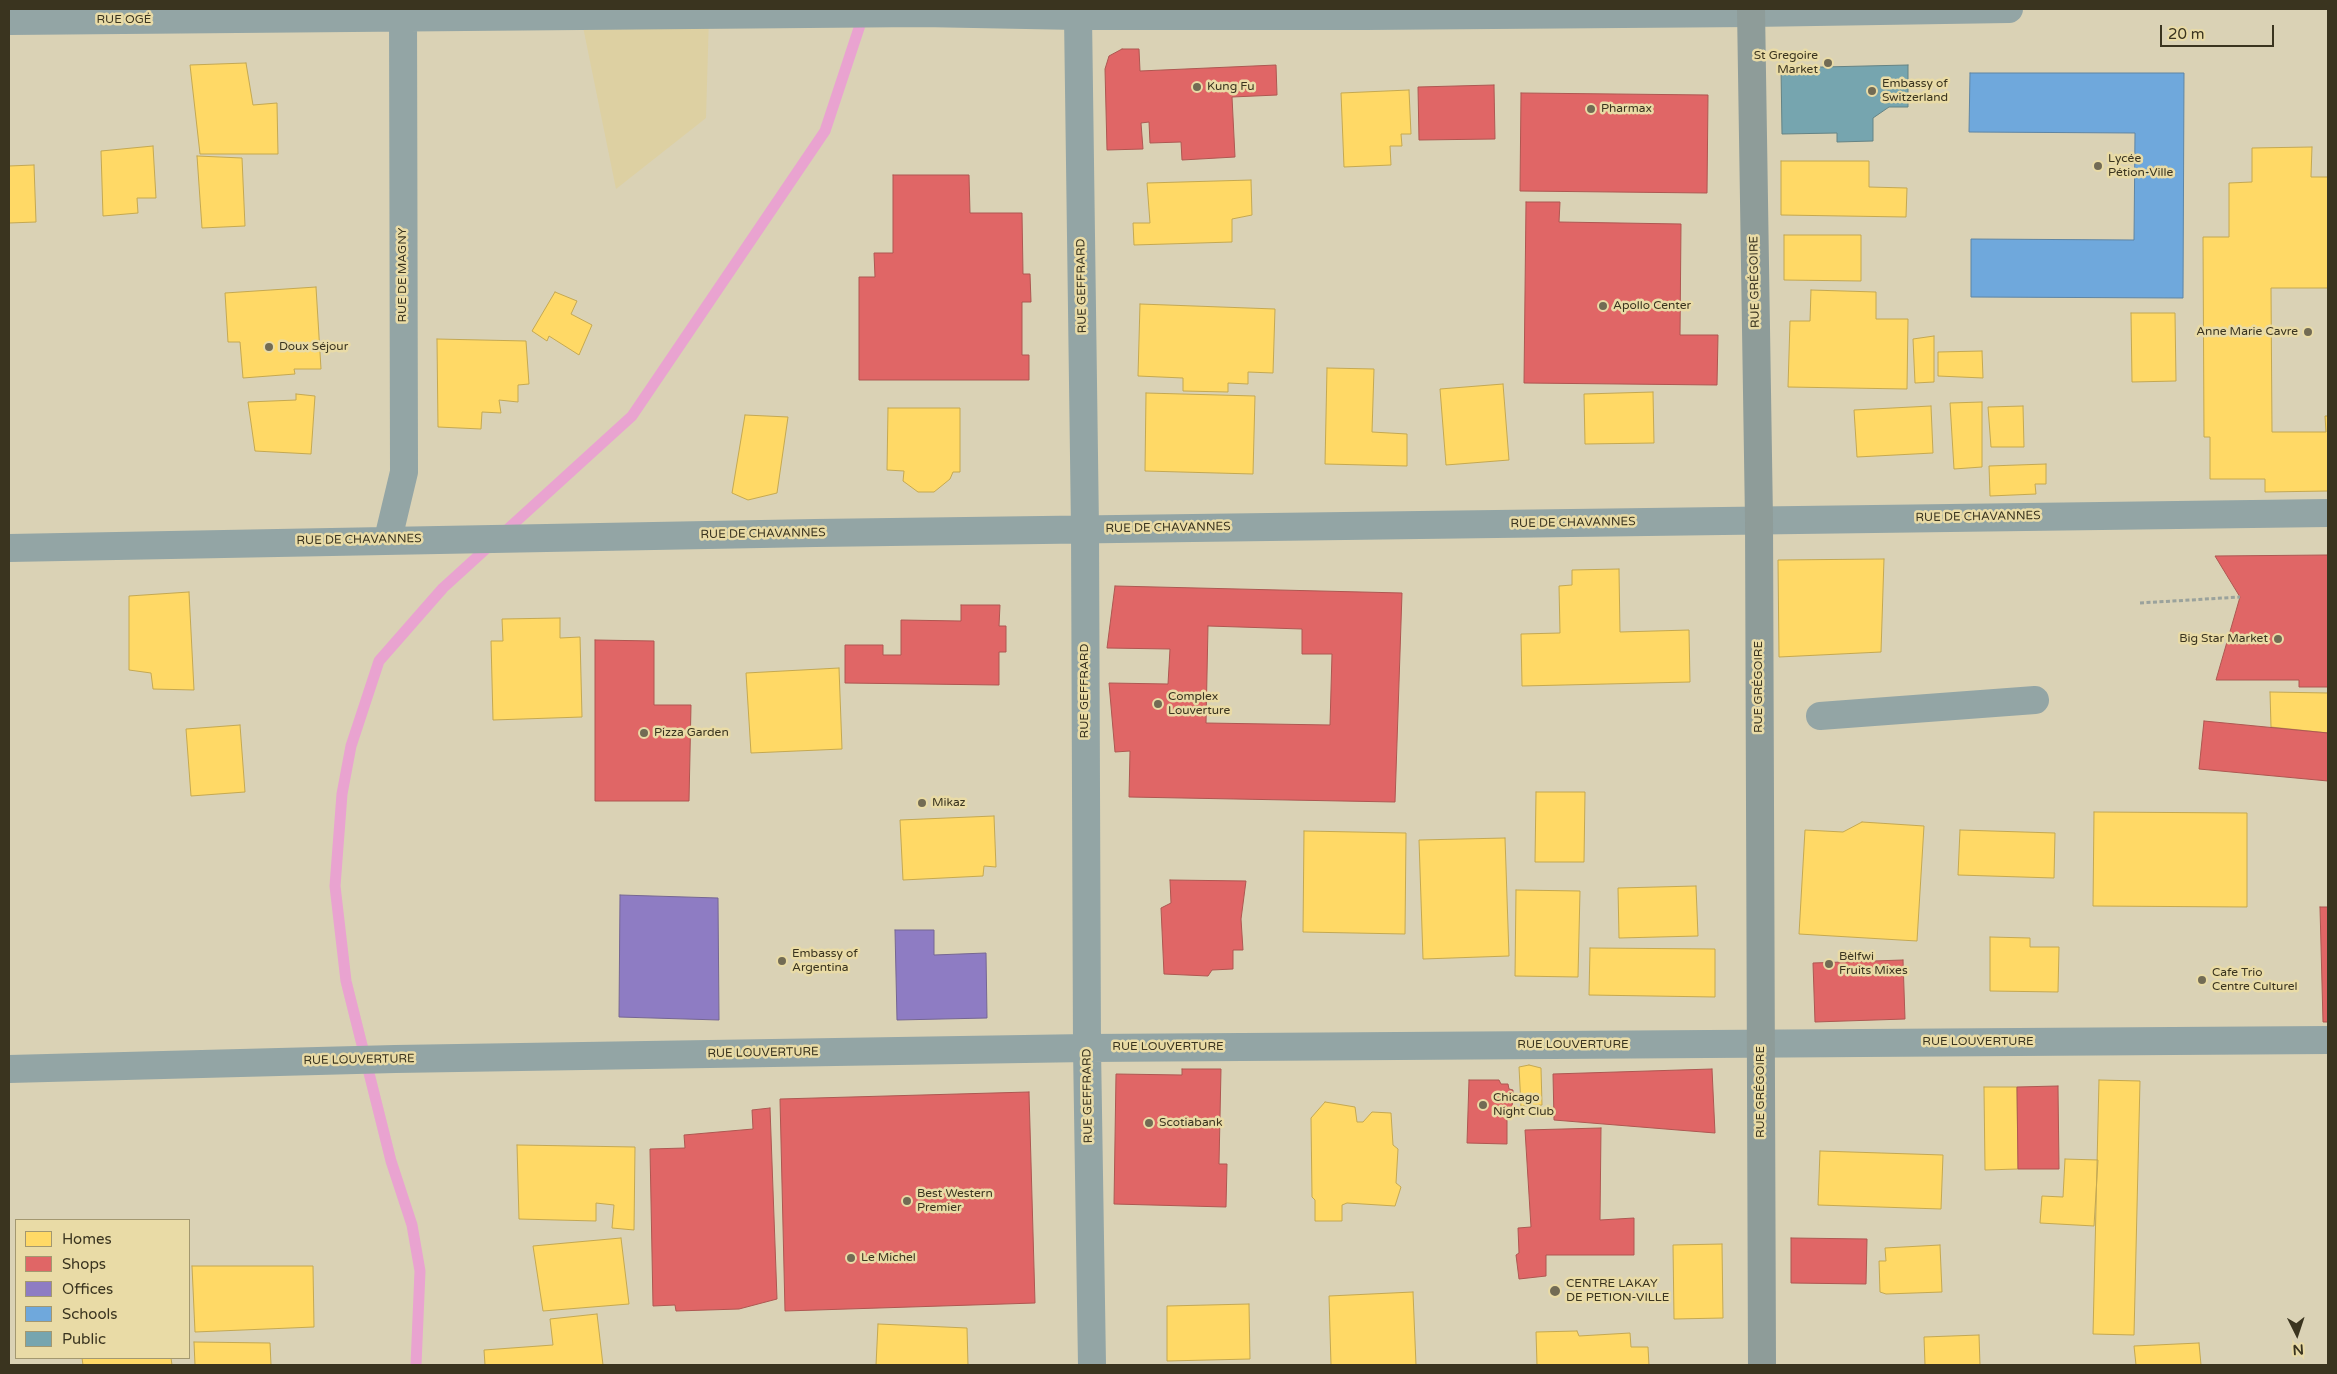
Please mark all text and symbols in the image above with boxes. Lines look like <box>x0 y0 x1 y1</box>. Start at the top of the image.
street label: RUE OGÉ <box>97 13 151 27</box>
scale bar <box>2162 15 2276 47</box>
text: 20 m <box>2168 25 2205 43</box>
place label: St Gregoire Market <box>1754 49 1818 77</box>
marker: St Gregoire Market <box>1822 57 1834 69</box>
place label: Embassy of Switzerland <box>1882 77 1948 105</box>
place label: Kung Fu <box>1207 80 1255 94</box>
marker: Kung Fu <box>1191 81 1203 93</box>
marker: Embassy of Switzerland <box>1866 85 1878 97</box>
place label: Pharmax <box>1601 102 1652 116</box>
marker: Pharmax <box>1585 103 1597 115</box>
place label: Lycée Pétion-Ville <box>2108 152 2173 180</box>
marker: Lycée Pétion-Ville <box>2092 160 2104 172</box>
street label: RUE DE MAGNY <box>396 228 410 322</box>
street label: RUE GRÉGOIRE <box>1747 236 1763 328</box>
street label: RUE GEFFRARD <box>1074 238 1090 334</box>
place label: Apollo Center <box>1613 299 1691 313</box>
marker: Apollo Center <box>1597 300 1609 312</box>
place label: Anne Marie Cavre <box>2196 325 2298 339</box>
marker: Anne Marie Cavre <box>2302 326 2314 338</box>
place label: Doux Séjour <box>279 340 348 354</box>
marker: Doux Séjour <box>263 341 275 353</box>
street label: RUE DE CHAVANNES <box>1915 509 2041 525</box>
street label: RUE DE CHAVANNES <box>1510 515 1636 531</box>
street label: RUE DE CHAVANNES <box>1105 520 1231 536</box>
street label: RUE DE CHAVANNES <box>700 526 826 542</box>
street label: RUE DE CHAVANNES <box>296 532 422 548</box>
place label: Big Star Market <box>2179 632 2268 646</box>
marker: Big Star Market <box>2272 633 2284 645</box>
street label: RUE GRÉGOIRE <box>1752 641 1766 733</box>
street label: RUE GEFFRARD <box>1078 644 1092 738</box>
place label: Complex Louverture <box>1168 690 1230 718</box>
marker: Complex Louverture <box>1152 698 1164 710</box>
place label: Pizza Garden <box>654 726 729 740</box>
marker: Pizza Garden <box>638 727 650 739</box>
place label: Mikaz <box>932 796 966 810</box>
marker: Mikaz <box>916 797 928 809</box>
place label: Embassy of Argentina <box>792 947 858 975</box>
place label: Bèlfwi Fruits Mixes <box>1839 950 1908 978</box>
marker: Embassy of Argentina <box>776 955 788 967</box>
marker: Bèlfwi Fruits Mixes <box>1823 958 1835 970</box>
place label: Cafe Trio Centre Culturel <box>2212 966 2298 994</box>
marker: Cafe Trio Centre Culturel <box>2196 974 2208 986</box>
street label: RUE LOUVERTURE <box>1922 1035 2034 1049</box>
street label: RUE LOUVERTURE <box>1517 1038 1629 1052</box>
street label: RUE LOUVERTURE <box>1112 1040 1224 1054</box>
street label: RUE LOUVERTURE <box>707 1045 819 1061</box>
street label: RUE GRÉGOIRE <box>1754 1046 1768 1138</box>
street label: RUE GEFFRARD <box>1080 1048 1096 1144</box>
street label: RUE LOUVERTURE <box>303 1052 415 1068</box>
place label: Chicago Night Club <box>1493 1091 1554 1119</box>
marker: Chicago Night Club <box>1477 1099 1489 1111</box>
place label: Scotiabank <box>1159 1116 1222 1130</box>
marker: Scotiabank <box>1143 1117 1155 1129</box>
place label: Best Western Premier <box>917 1187 993 1215</box>
marker: Best Western Premier <box>901 1195 913 1207</box>
legend <box>15 1219 190 1359</box>
text: Homes <box>62 1230 112 1248</box>
place label: Le Michel <box>861 1251 916 1265</box>
marker: Le Michel <box>845 1252 857 1264</box>
text: Shops <box>62 1255 106 1273</box>
place label: CENTRE LAKAY DE PETION-VILLE <box>1566 1277 1669 1305</box>
text: Offices <box>62 1280 113 1298</box>
marker: CENTRE LAKAY DE PETION-VILLE <box>1548 1284 1562 1298</box>
text: Schools <box>62 1305 118 1323</box>
north arrow <box>2272 1309 2322 1359</box>
text: Public <box>62 1330 106 1348</box>
text: N <box>2292 1341 2304 1358</box>

